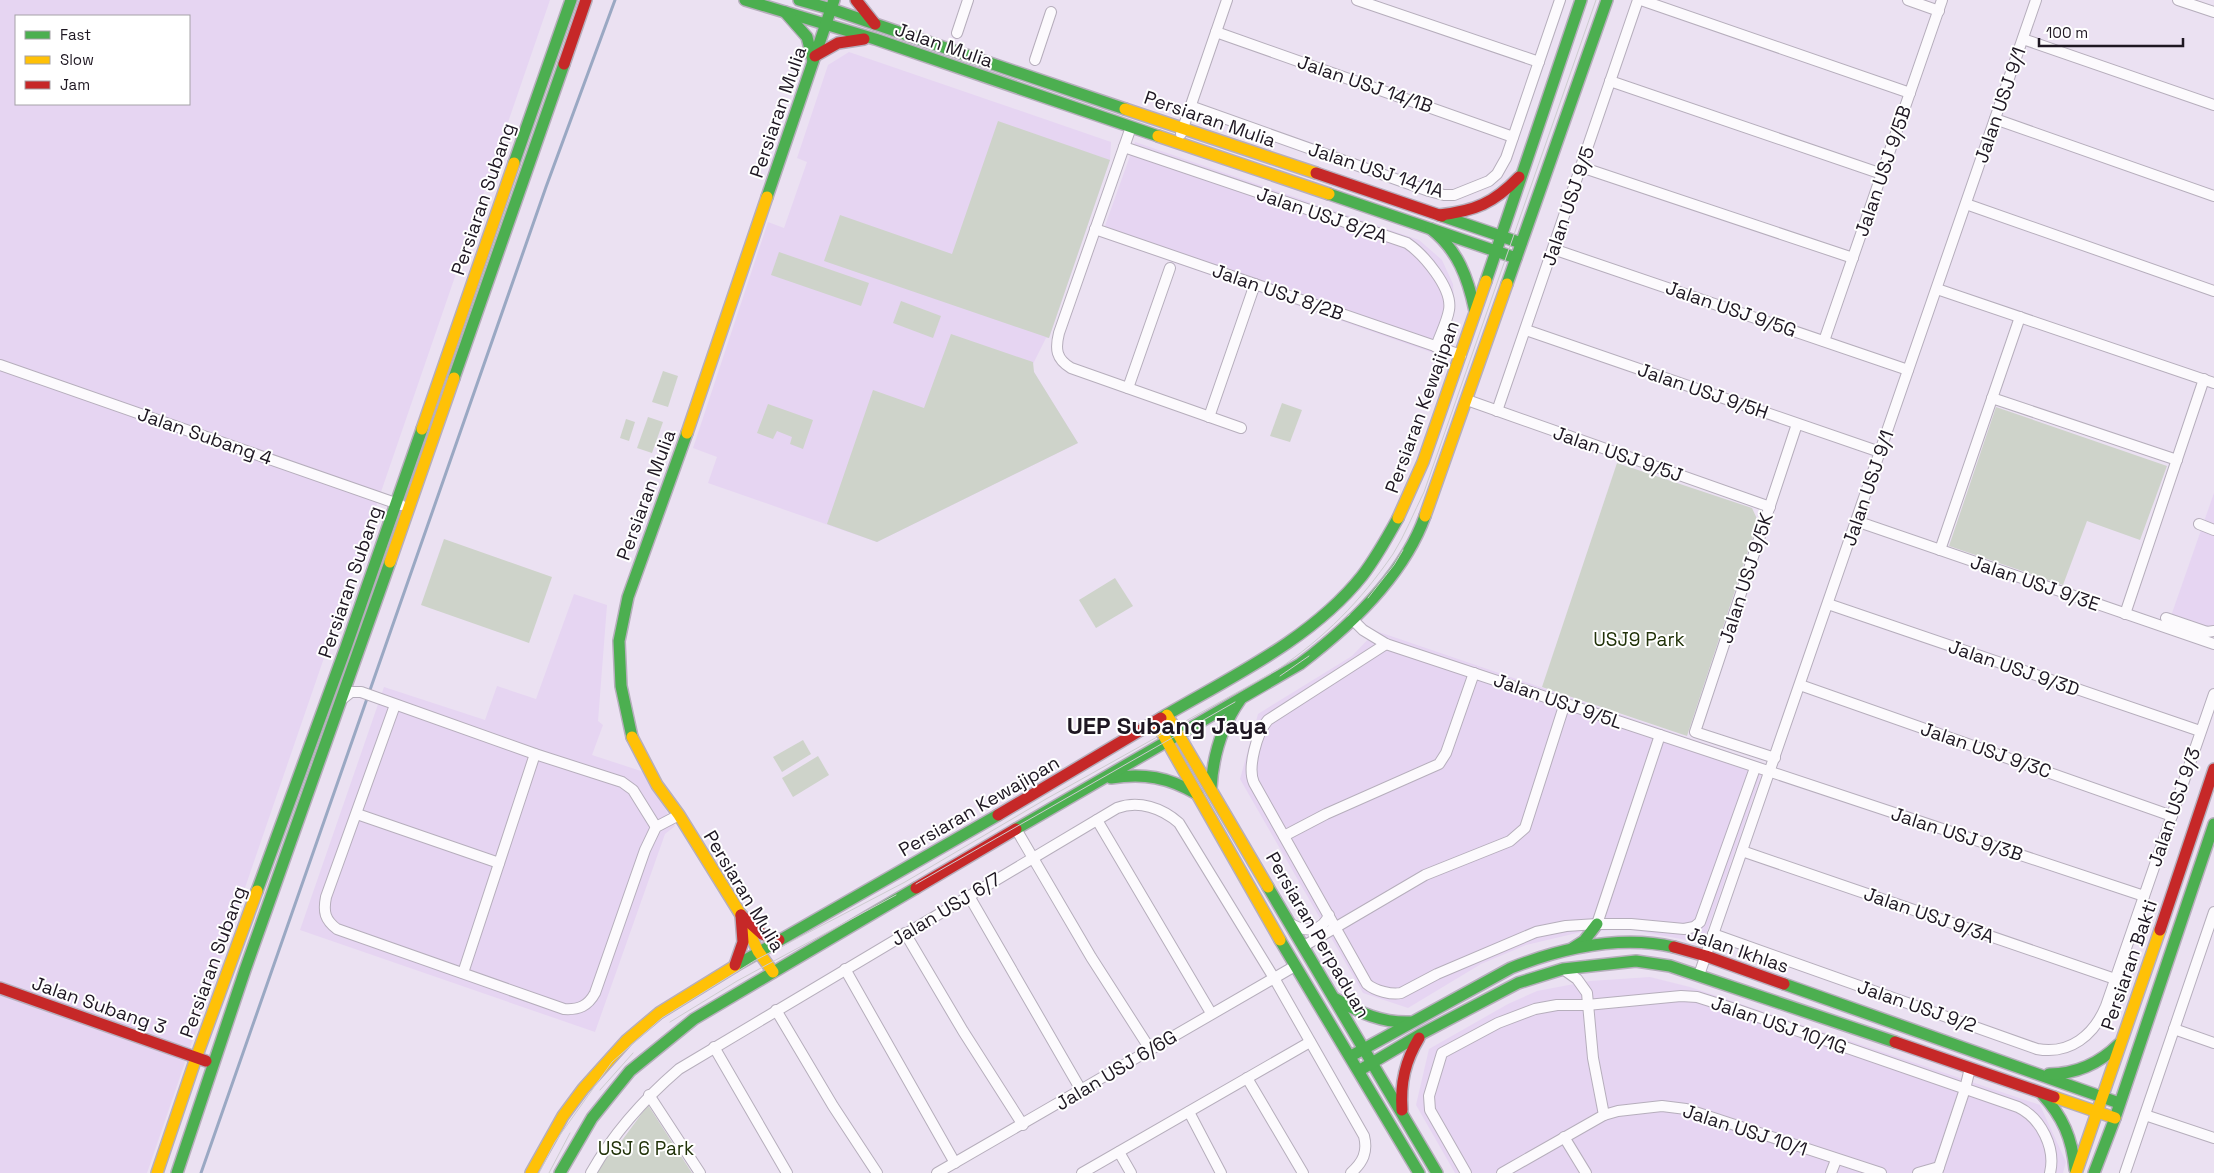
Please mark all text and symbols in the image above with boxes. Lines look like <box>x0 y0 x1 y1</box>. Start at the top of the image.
legend <box>15 15 190 105</box>
scale bar <box>2039 15 2183 47</box>
street label: Jalan Mulia <box>892 17 996 73</box>
text: 100 m <box>2046 23 2088 42</box>
text: Fast <box>60 25 91 44</box>
street label: Persiaran Mulia <box>744 43 812 181</box>
street label: Jalan USJ 9/1 <box>1968 44 2032 166</box>
street label: Jalan USJ 14/1B <box>1294 49 1436 119</box>
text: Slow <box>60 50 94 69</box>
text: Jam <box>60 75 90 94</box>
street label: Persiaran Mulia <box>1141 85 1279 153</box>
street label: Jalan USJ 9/5B <box>1849 102 1917 240</box>
street label: Persiaran Subang <box>445 120 521 278</box>
street label: Jalan USJ 14/1A <box>1305 136 1447 204</box>
street label: Jalan USJ 9/5 <box>1536 143 1600 269</box>
street label: Jalan USJ 8/2A <box>1253 181 1391 249</box>
street label: Jalan USJ 8/2B <box>1209 258 1347 326</box>
street label: Jalan USJ 9/5G <box>1662 275 1800 343</box>
street label: Persiaran Kewajipan <box>1379 317 1465 497</box>
street label: Jalan USJ 9/5H <box>1634 357 1772 425</box>
street label: Jalan Subang 4 <box>134 401 276 471</box>
street label: Jalan USJ 9/5J <box>1550 420 1686 488</box>
street label: Persiaran Mulia <box>611 426 681 564</box>
street label: Jalan USJ 9/1 <box>1836 427 1900 549</box>
street label: Persiaran Subang <box>312 503 388 661</box>
street label: Jalan USJ 9/5K <box>1713 509 1779 647</box>
street label: Jalan USJ 9/3E <box>1967 549 2103 617</box>
park label: USJ9 Park <box>1593 627 1685 652</box>
street label: Jalan USJ 9/3D <box>1945 634 2083 702</box>
street label: Jalan USJ 9/5L <box>1490 667 1626 735</box>
district label: UEP Subang Jaya <box>1067 710 1267 741</box>
street label: Jalan USJ 9/3C <box>1917 716 2055 784</box>
street label: Jalan USJ 9/3 <box>2142 744 2206 870</box>
street label: Persiaran Kewajipan <box>894 750 1064 862</box>
street label: Jalan USJ 9/3B <box>1888 801 2026 867</box>
street label: Persiaran Mulia <box>698 826 790 956</box>
street label: Persiaran Perpaduan <box>1260 847 1376 1023</box>
street label: Jalan USJ 6/7 <box>887 866 1006 952</box>
street label: Jalan USJ 9/3A <box>1860 881 1998 949</box>
street label: Persiaran Subang <box>174 883 252 1041</box>
street label: Persiaran Bakti <box>2095 896 2163 1034</box>
street label: Jalan Ikhlas <box>1684 921 1792 979</box>
street label: Jalan Subang 3 <box>29 970 169 1040</box>
street label: Jalan USJ 9/2 <box>1854 974 1980 1038</box>
street label: Jalan USJ 10/1G <box>1708 990 1850 1060</box>
street label: Jalan USJ 6/6G <box>1051 1024 1181 1116</box>
street label: Jalan USJ 10/1 <box>1680 1098 1810 1162</box>
park label: USJ 6 Park <box>598 1136 694 1161</box>

